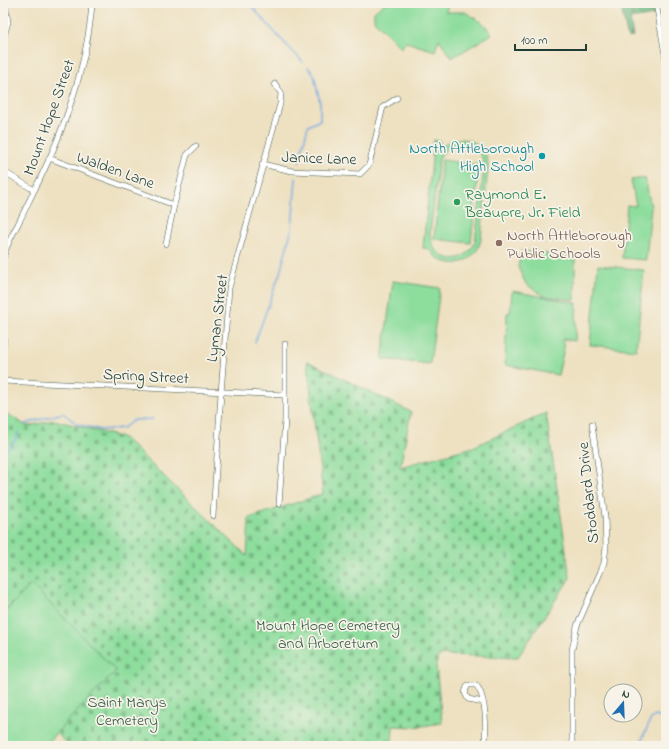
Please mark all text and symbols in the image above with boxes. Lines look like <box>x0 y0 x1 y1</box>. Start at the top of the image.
scale bar <box>515 26 586 52</box>
text: 100 m <box>521 32 548 50</box>
street label: Mount Hope Street <box>18 56 82 179</box>
place label: North Attleborough High School <box>409 137 534 179</box>
street label: Walden Lane <box>73 146 158 196</box>
street label: Janice Lane <box>281 146 358 172</box>
marker: North Attleborough High School <box>537 151 547 161</box>
place label: Raymond E. Beaupre, Jr. Field <box>464 183 580 225</box>
marker: Raymond E. Beaupre, Jr. Field <box>452 197 462 207</box>
place label: North Attleborough Public Schools <box>507 224 632 266</box>
marker: North Attleborough Public Schools <box>494 238 504 248</box>
street label: Lyman Street <box>201 272 235 363</box>
street label: Spring Street <box>102 363 190 391</box>
street label: Stoddard Drive <box>572 440 606 545</box>
park label: Mount Hope Cemetery and Arboretum <box>256 614 400 656</box>
north arrow <box>603 683 643 723</box>
text: N <box>620 686 632 703</box>
park label: Saint Marys Cemetery <box>87 691 167 733</box>

